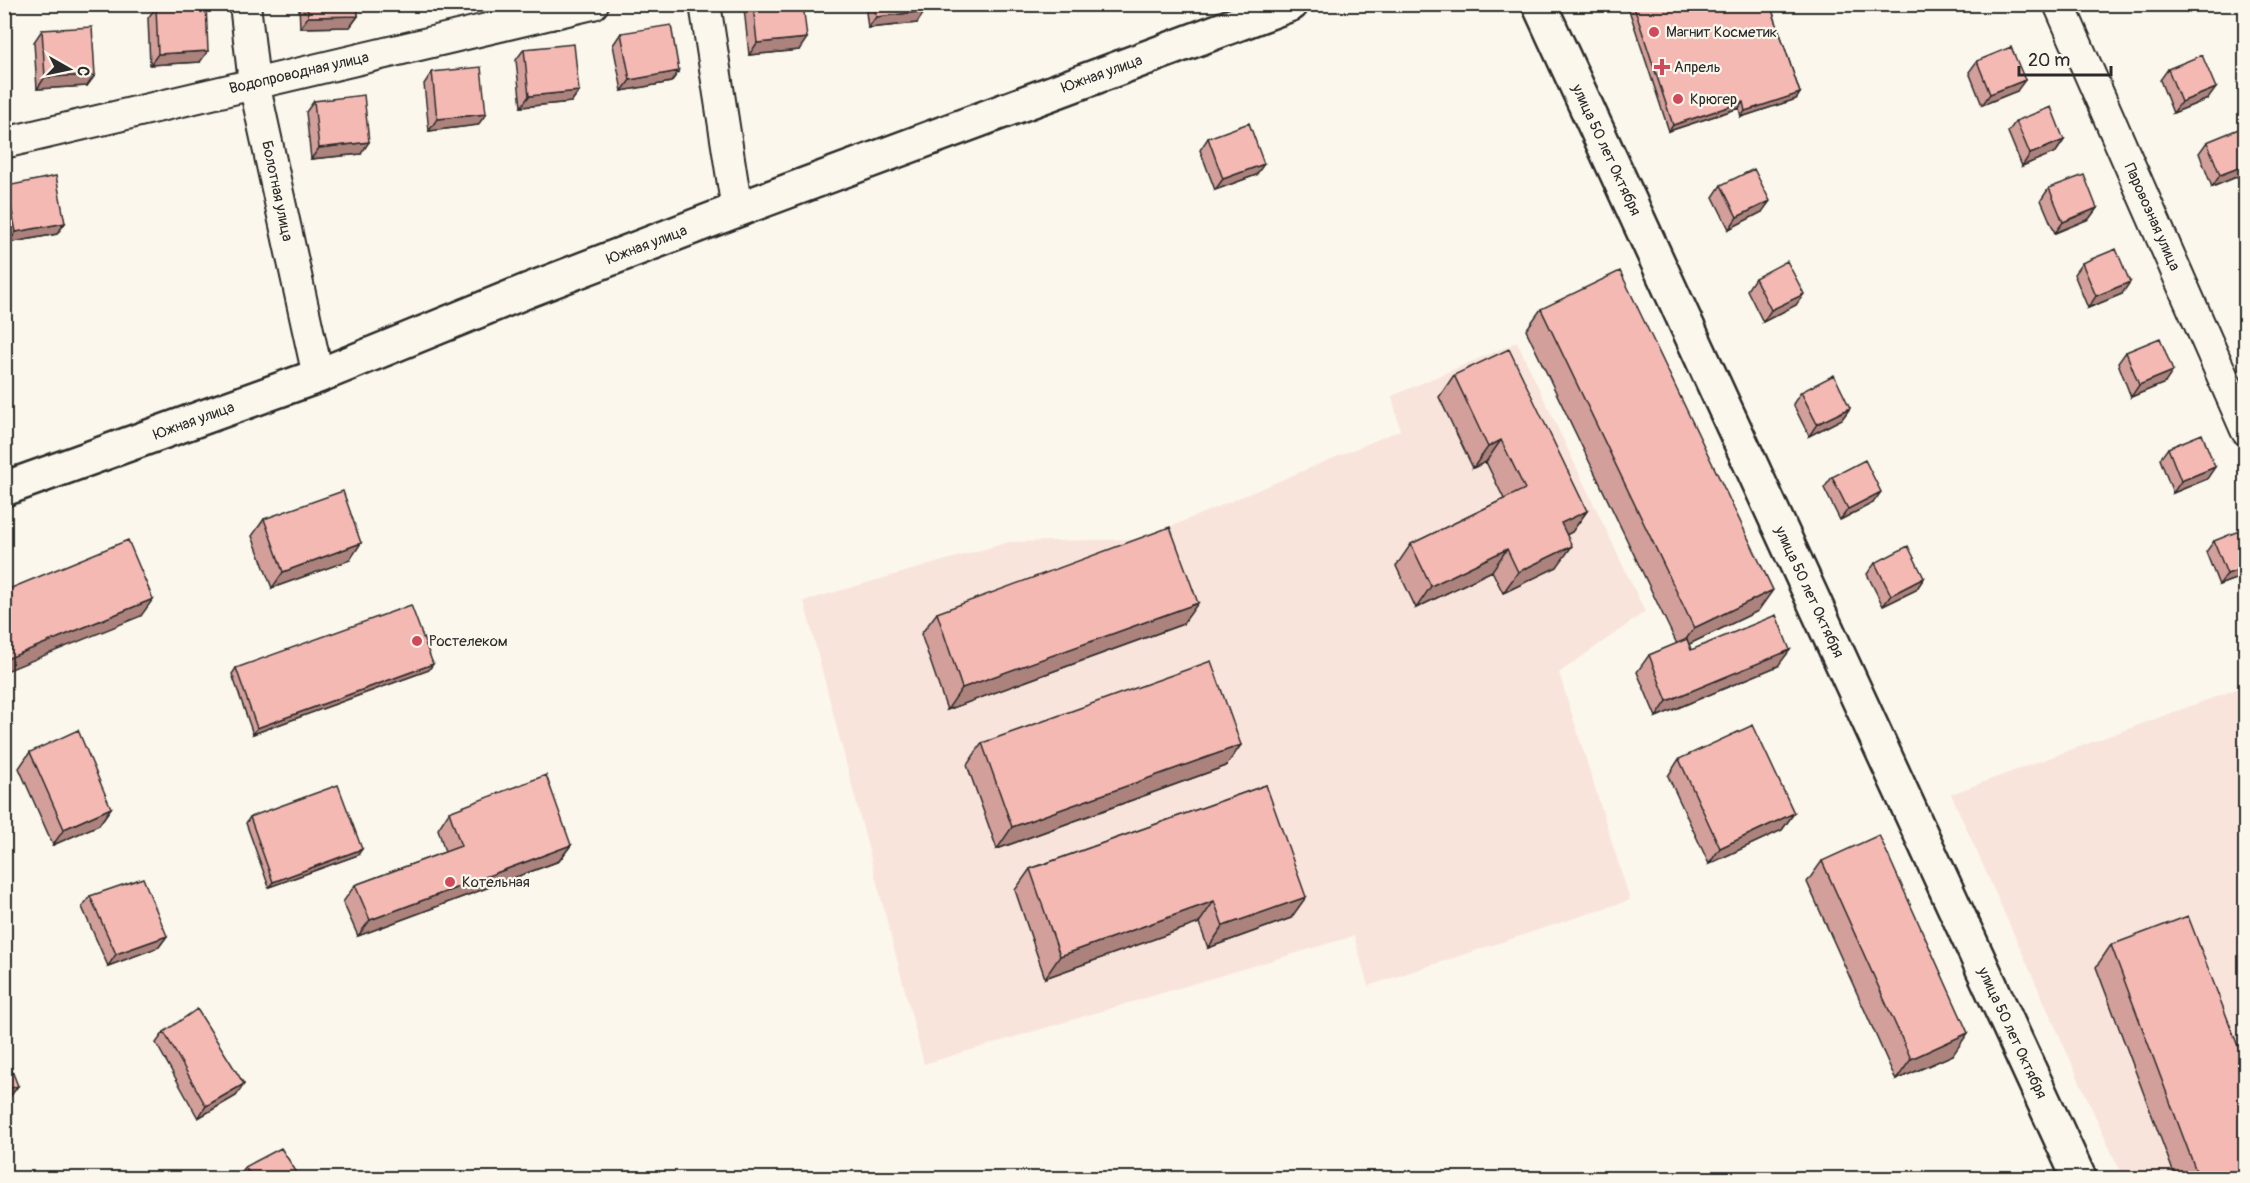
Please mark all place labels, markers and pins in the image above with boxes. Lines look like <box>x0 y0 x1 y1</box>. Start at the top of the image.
place label: Магнит Косметик <box>1666 23 1778 42</box>
marker: Магнит Косметик <box>1647 25 1661 39</box>
place label: Апрель <box>1674 58 1721 77</box>
marker: Апрель <box>1655 60 1669 74</box>
place label: Крюгер <box>1690 90 1737 109</box>
marker: Крюгер <box>1671 92 1685 106</box>
place label: Ростелеком <box>429 632 508 651</box>
marker: Ростелеком <box>410 634 424 648</box>
place label: Котельная <box>462 873 530 892</box>
marker: Котельная <box>443 875 457 889</box>

